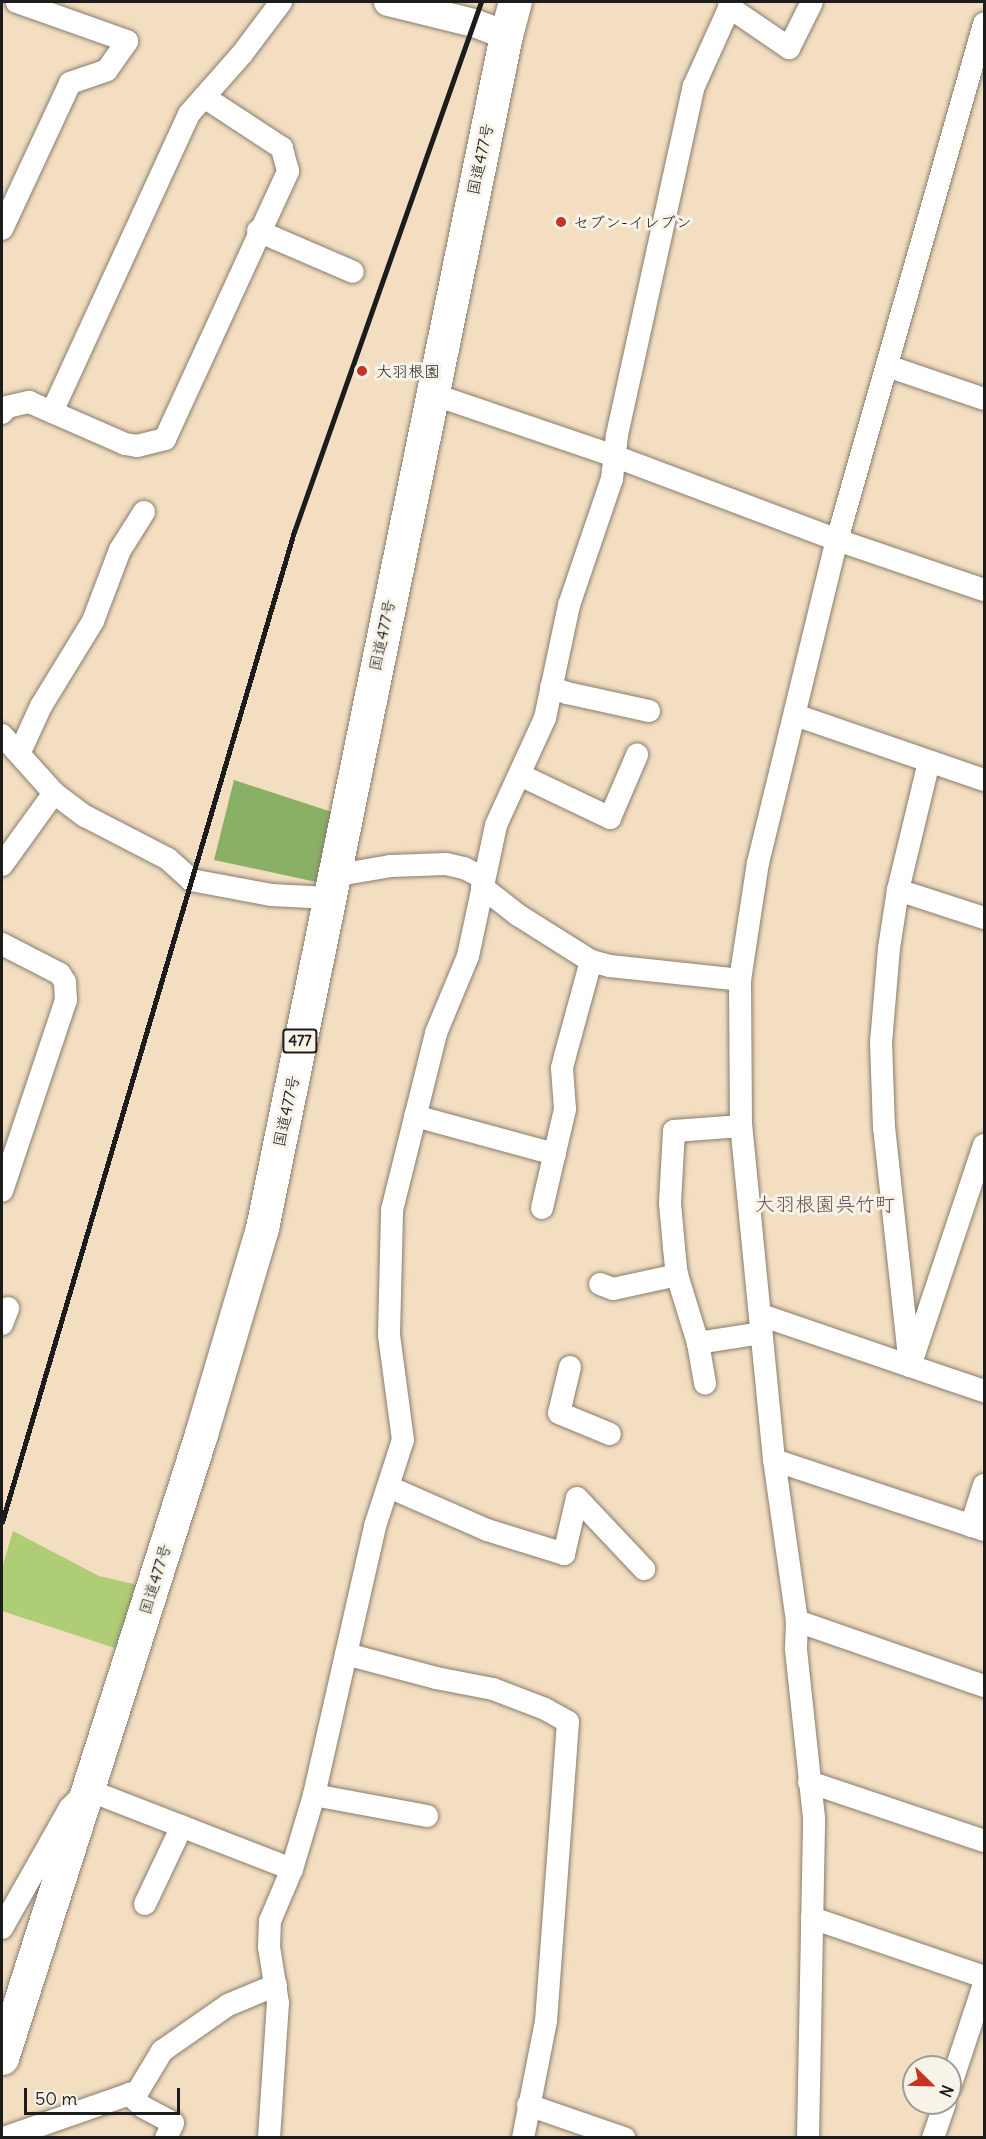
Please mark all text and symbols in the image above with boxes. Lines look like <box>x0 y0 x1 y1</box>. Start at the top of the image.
street label: 国道477号 <box>463 121 497 197</box>
place label: セブン-イレブン <box>573 212 692 232</box>
marker: セブン-イレブン <box>554 215 568 229</box>
place label: 大羽根園 <box>376 361 440 381</box>
marker: 大羽根園 <box>353 362 371 380</box>
street label: 国道477号 <box>365 597 399 673</box>
road number: 477 <box>282 1029 318 1053</box>
street label: 国道477号 <box>269 1073 303 1149</box>
district label: 大羽根園呉竹町 <box>755 1191 895 1215</box>
street label: 国道477号 <box>135 1541 175 1617</box>
north arrow <box>902 2055 962 2115</box>
scale bar <box>27 2076 183 2114</box>
text: N <box>935 2082 958 2100</box>
text: 50 m <box>35 2087 77 2110</box>

